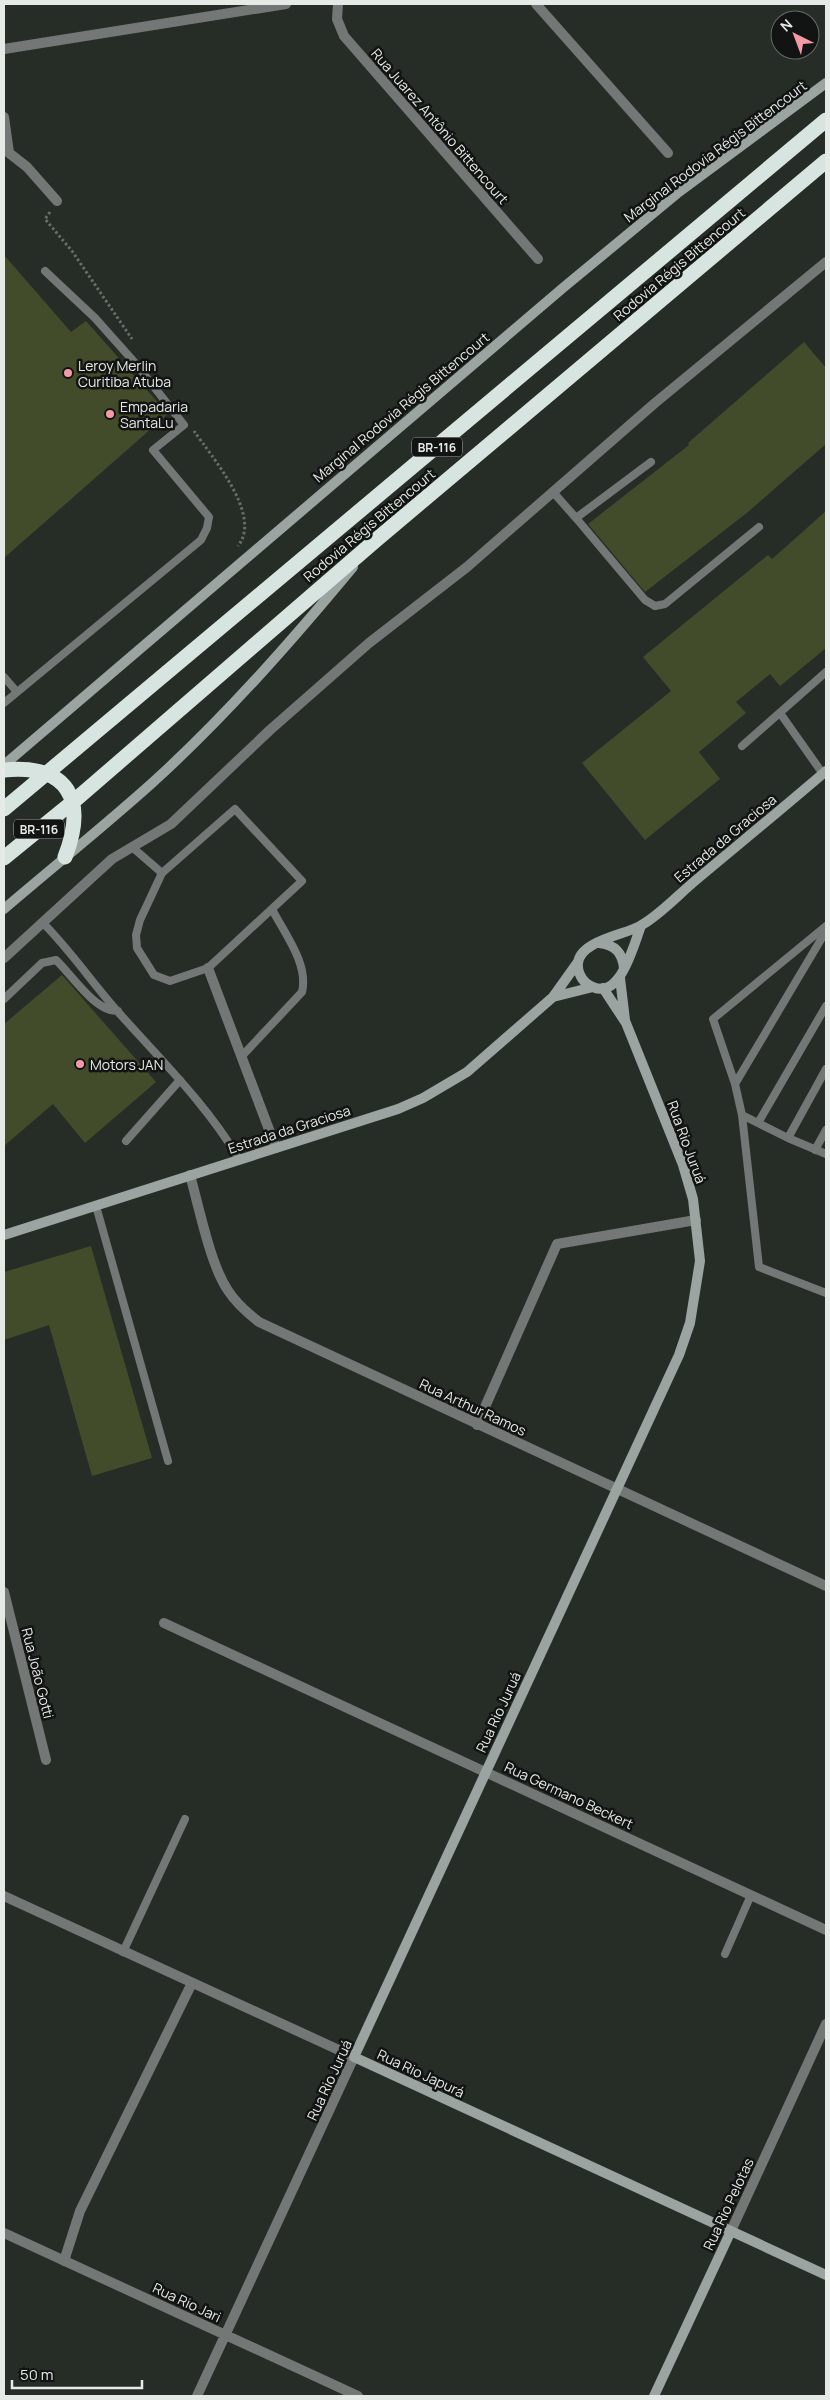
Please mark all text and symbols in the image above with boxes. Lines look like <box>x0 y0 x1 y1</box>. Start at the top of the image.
north arrow <box>770 10 820 60</box>
text: N <box>776 15 796 35</box>
street label: Rua Juarez Antônio Bittencourt <box>367 44 513 208</box>
street label: Marginal Rodovia Régis Bittencourt <box>620 76 811 226</box>
street label: Rodovia Régis Bittencourt <box>609 203 749 325</box>
street label: Marginal Rodovia Régis Bittencourt <box>309 327 493 486</box>
place label: Leroy Merlin Curitiba Atuba <box>78 356 171 391</box>
marker: Leroy Merlin Curitiba Atuba <box>62 367 74 379</box>
place label: Empadaria SantaLu <box>120 397 188 432</box>
marker: Empadaria SantaLu <box>104 408 116 420</box>
road number: BR-116 <box>412 438 462 457</box>
street label: Rodovia Régis Bittencourt <box>299 464 439 586</box>
street label: Estrada da Graciosa <box>670 790 780 886</box>
road number: BR-116 <box>14 820 64 839</box>
place label: Motors JAN <box>90 1055 163 1074</box>
marker: Motors JAN <box>74 1058 86 1070</box>
street label: Rua Rio Juruá <box>663 1098 711 1186</box>
street label: Estrada da Graciosa <box>225 1100 353 1158</box>
street label: Rua Arthur Ramos <box>417 1374 529 1440</box>
street label: Rua João Gotti <box>18 1626 58 1720</box>
street label: Rua Rio Juruá <box>471 1669 525 1755</box>
street label: Rua Germano Beckert <box>502 1757 637 1833</box>
street label: Rua Rio Juruá <box>302 2037 356 2123</box>
street label: Rua Rio Japurá <box>374 2044 468 2102</box>
street label: Rua Rio Pelotas <box>698 2155 758 2253</box>
street label: Rua Rio Jari <box>150 2278 224 2326</box>
scale bar <box>12 2358 142 2390</box>
text: 50 m <box>20 2364 54 2385</box>

